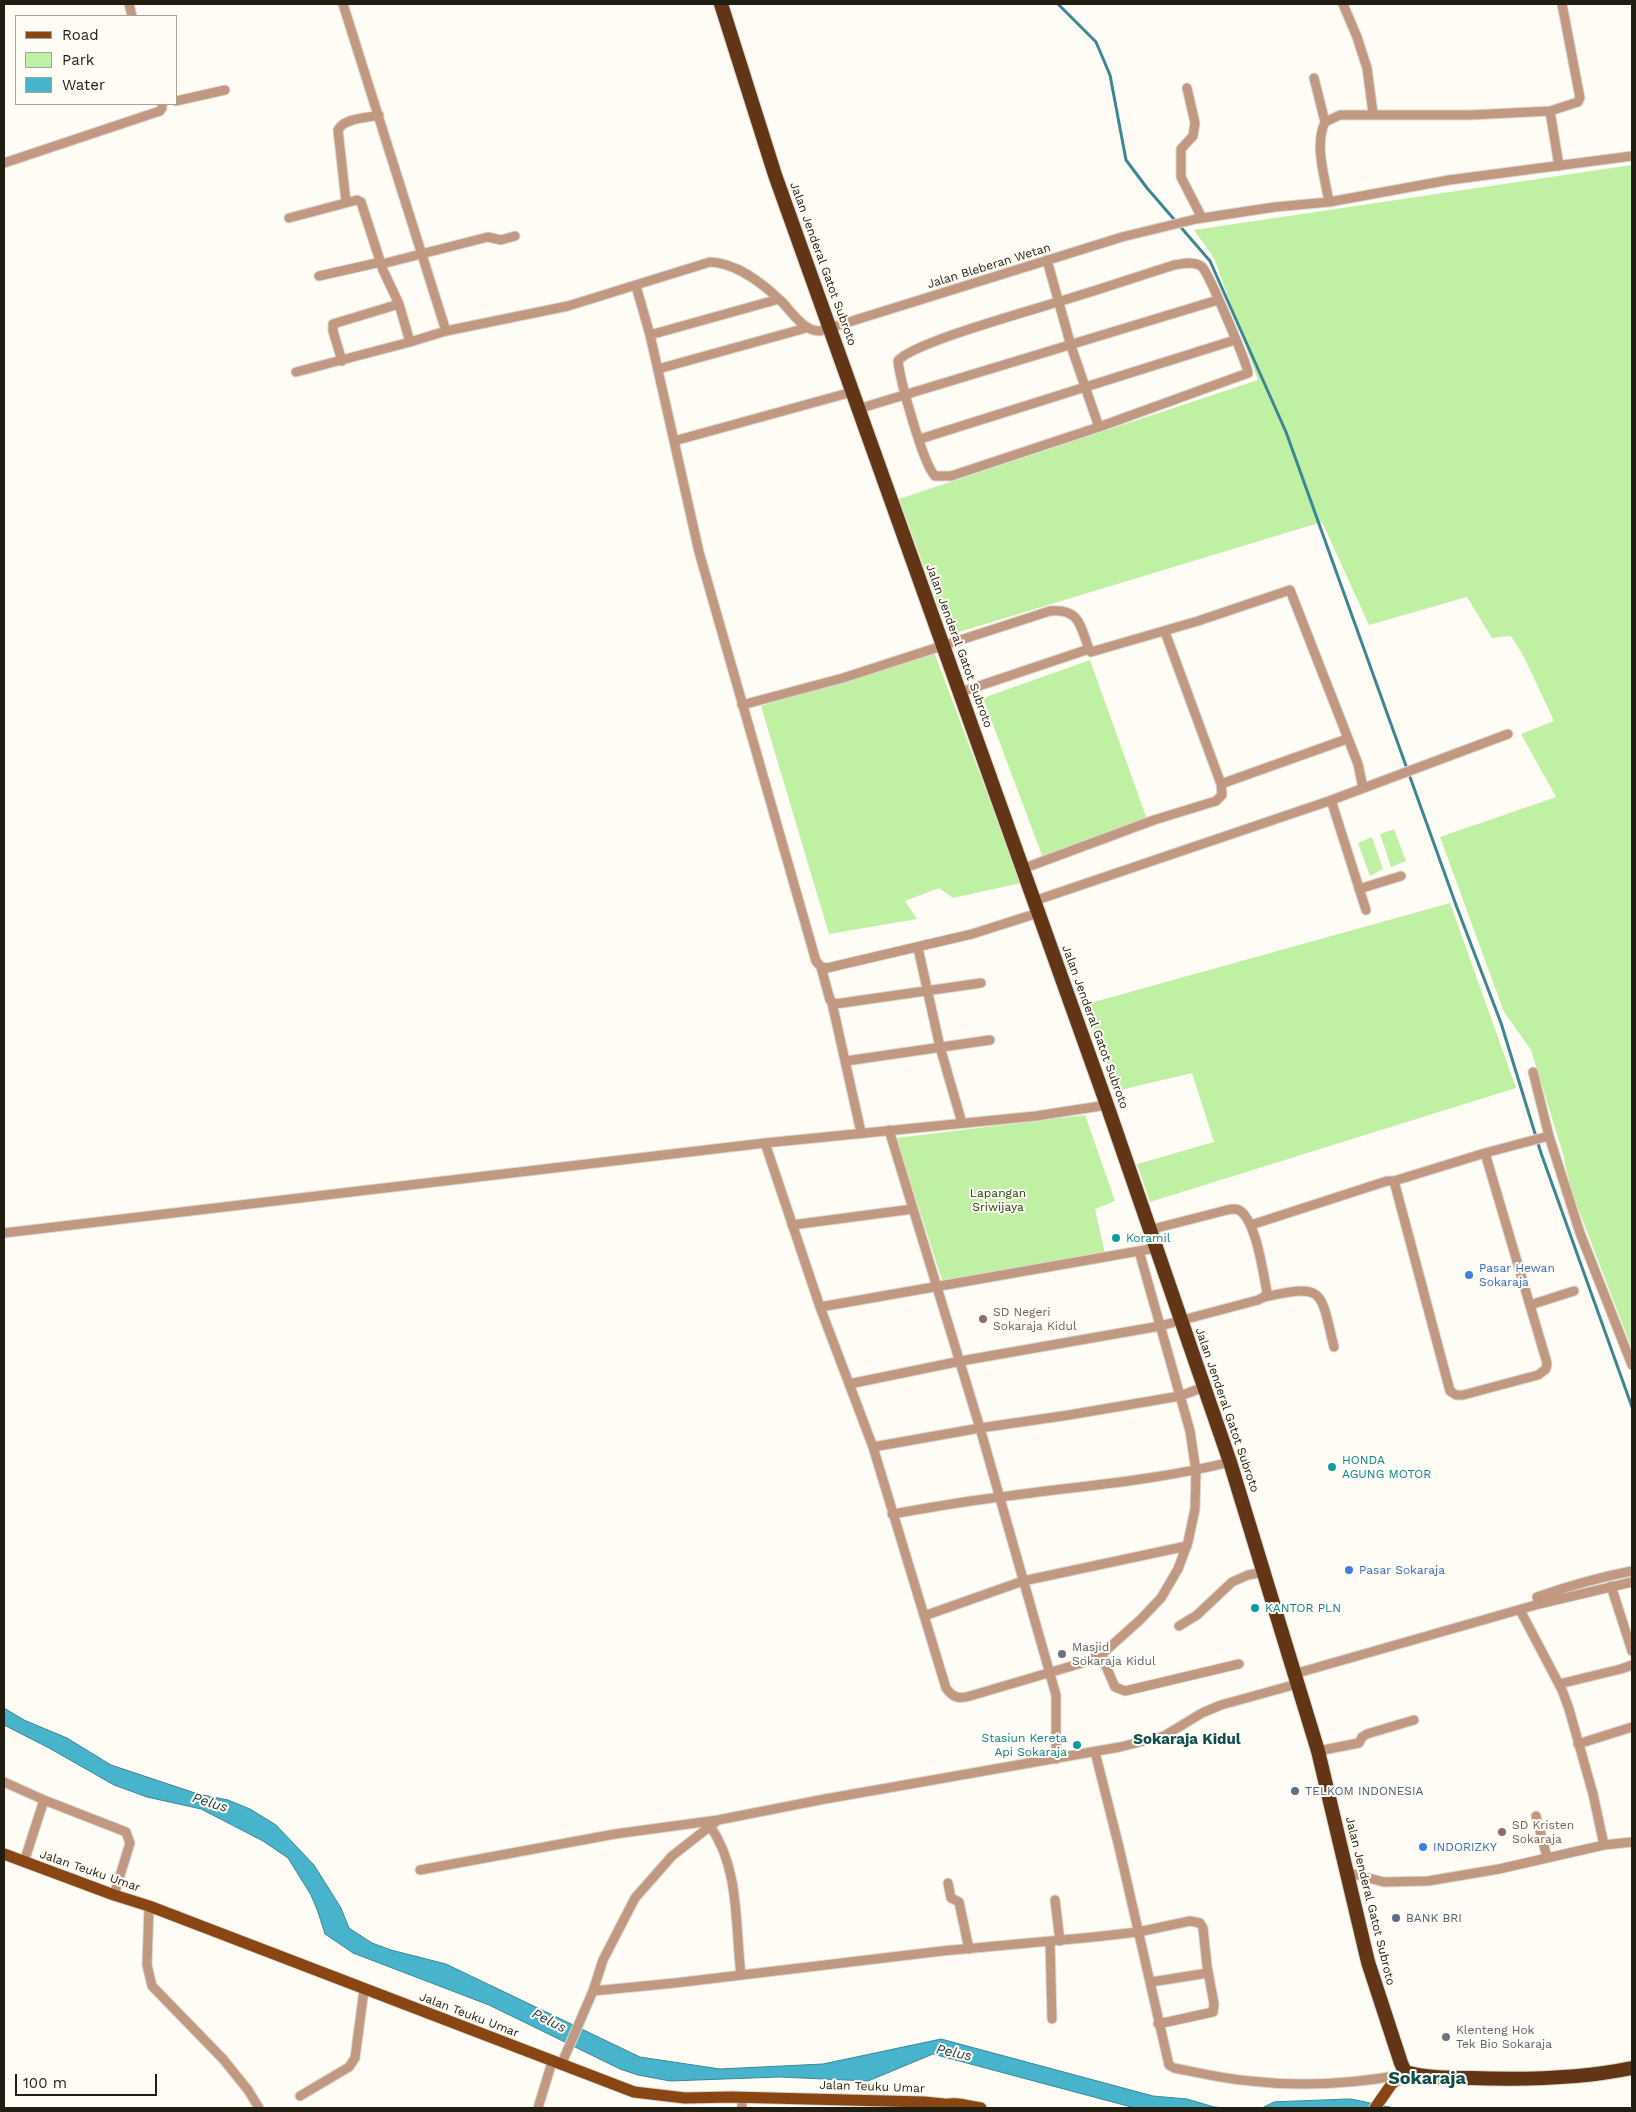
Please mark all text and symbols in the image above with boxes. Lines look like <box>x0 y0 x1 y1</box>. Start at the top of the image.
legend <box>15 15 178 105</box>
text: Road <box>62 26 99 44</box>
text: Park <box>62 51 94 69</box>
text: Water <box>62 76 105 94</box>
street label: Jalan Jenderal Gatot Subroto <box>787 180 859 348</box>
street label: Jalan Bleberan Wetan <box>926 240 1052 292</box>
street label: Jalan Jenderal Gatot Subroto <box>923 562 995 730</box>
street label: Jalan Jenderal Gatot Subroto <box>1059 943 1131 1111</box>
park label: Lapangan Sriwijaya <box>970 1186 1026 1214</box>
place label: Koramil <box>1126 1231 1170 1245</box>
marker: Koramil <box>1110 1232 1122 1244</box>
place label: Pasar Hewan Sokaraja <box>1479 1261 1555 1289</box>
marker: Pasar Hewan Sokaraja <box>1463 1269 1475 1281</box>
place label: SD Negeri Sokaraja Kidul <box>993 1305 1077 1333</box>
marker: SD Negeri Sokaraja Kidul <box>977 1313 989 1325</box>
street label: Jalan Jenderal Gatot Subroto <box>1192 1326 1262 1494</box>
place label: HONDA AGUNG MOTOR <box>1342 1453 1431 1481</box>
marker: HONDA AGUNG MOTOR <box>1326 1461 1338 1473</box>
place label: Pasar Sokaraja <box>1359 1563 1445 1577</box>
marker: Pasar Sokaraja <box>1343 1564 1355 1576</box>
place label: KANTOR PLN <box>1265 1601 1341 1615</box>
marker: KANTOR PLN <box>1249 1602 1261 1614</box>
place label: Masjid Sokaraja Kidul <box>1072 1640 1156 1668</box>
marker: Masjid Sokaraja Kidul <box>1056 1648 1068 1660</box>
place label: Stasiun Kereta Api Sokaraja <box>981 1731 1067 1759</box>
district label: Sokaraja Kidul <box>1133 1731 1241 1749</box>
marker: Stasiun Kereta Api Sokaraja <box>1071 1739 1083 1751</box>
place label: TELKOM INDONESIA <box>1305 1784 1424 1798</box>
marker: TELKOM INDONESIA <box>1289 1785 1301 1797</box>
water label: Pelus <box>190 1790 230 1816</box>
street label: Jalan Jenderal Gatot Subroto <box>1342 1815 1398 1987</box>
place label: SD Kristen Sokaraja <box>1512 1818 1574 1846</box>
marker: SD Kristen Sokaraja <box>1496 1826 1508 1838</box>
place label: INDORIZKY <box>1433 1840 1497 1854</box>
marker: INDORIZKY <box>1417 1841 1429 1853</box>
street label: Jalan Teuku Umar <box>38 1847 142 1895</box>
place label: BANK BRI <box>1406 1911 1462 1925</box>
marker: BANK BRI <box>1390 1912 1402 1924</box>
street label: Jalan Teuku Umar <box>417 1989 521 2041</box>
water label: Pelus <box>529 2005 569 2037</box>
place label: Klenteng Hok Tek Bio Sokaraja <box>1456 2023 1552 2051</box>
marker: Klenteng Hok Tek Bio Sokaraja <box>1440 2031 1452 2043</box>
water label: Pelus <box>935 2041 973 2065</box>
scale bar <box>18 2064 160 2096</box>
district label: Sokaraja <box>1388 2068 1466 2090</box>
text: 100 m <box>23 2074 67 2092</box>
street label: Jalan Teuku Umar <box>819 2078 925 2096</box>

